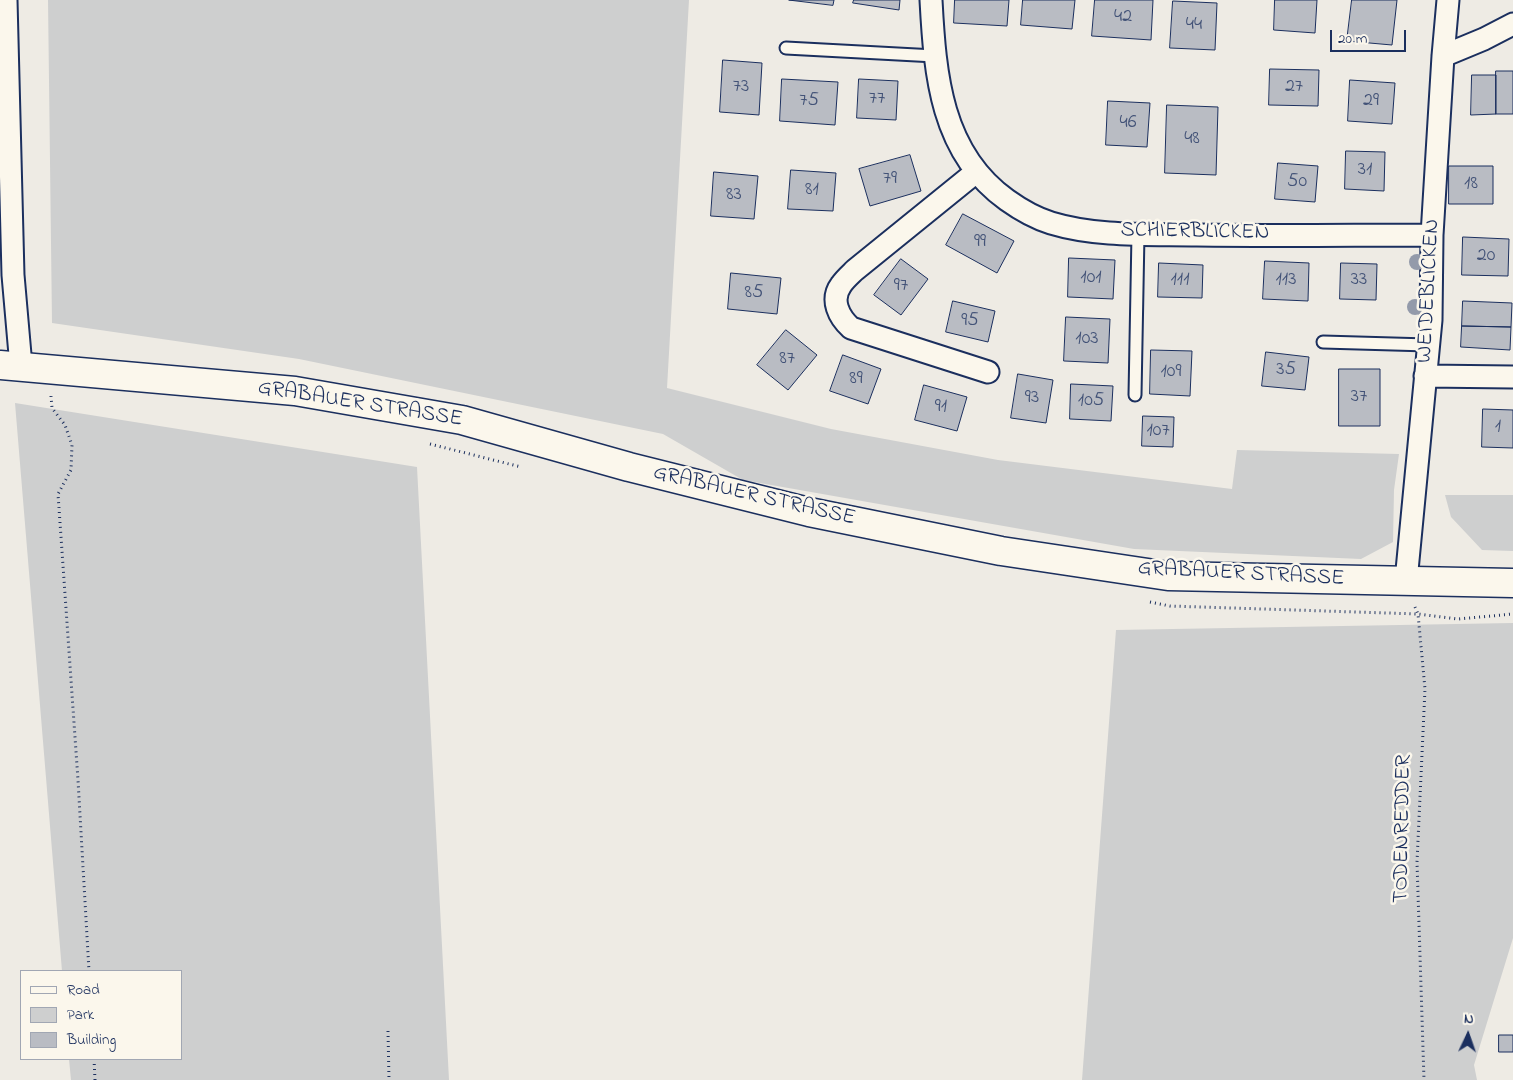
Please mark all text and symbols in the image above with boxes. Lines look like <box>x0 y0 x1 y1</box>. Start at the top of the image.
house number: 42 <box>1114 6 1132 30</box>
house number: 44 <box>1186 14 1202 38</box>
scale bar <box>1333 20 1409 52</box>
text: 20 m <box>1338 28 1367 50</box>
house number: 73 <box>733 76 749 100</box>
house number: 27 <box>1285 76 1303 100</box>
house number: 77 <box>869 88 885 112</box>
house number: 75 <box>799 90 819 114</box>
house number: 29 <box>1363 90 1379 114</box>
house number: 46 <box>1119 112 1137 136</box>
house number: 48 <box>1184 128 1200 152</box>
house number: 31 <box>1358 159 1372 183</box>
house number: 79 <box>883 168 897 192</box>
house number: 50 <box>1287 171 1307 195</box>
house number: 18 <box>1464 173 1478 197</box>
house number: 81 <box>805 179 819 203</box>
house number: 83 <box>726 184 742 208</box>
street label: WEIDEBLICKEN <box>1413 218 1447 364</box>
street label: SCHIERBLICKEN <box>1120 219 1270 247</box>
house number: 99 <box>974 231 986 255</box>
house number: 20 <box>1477 245 1495 269</box>
house number: 101 <box>1080 267 1102 291</box>
house number: 111 <box>1170 269 1190 293</box>
house number: 113 <box>1276 269 1296 293</box>
house number: 33 <box>1351 269 1367 293</box>
house number: 97 <box>894 275 908 299</box>
house number: 85 <box>745 282 763 306</box>
house number: 95 <box>961 310 979 334</box>
house number: 103 <box>1075 328 1099 352</box>
house number: 87 <box>779 348 795 372</box>
house number: 35 <box>1276 359 1296 383</box>
house number: 109 <box>1160 361 1182 385</box>
house number: 89 <box>849 368 863 392</box>
street label: GRABAUER STRASSE <box>256 376 464 434</box>
house number: 37 <box>1351 386 1367 410</box>
house number: 93 <box>1025 387 1039 411</box>
house number: 105 <box>1078 390 1104 414</box>
house number: 91 <box>935 396 947 420</box>
house number: 1 <box>1495 416 1501 440</box>
house number: 107 <box>1146 420 1170 444</box>
street label: GRABAUER STRASSE <box>650 461 858 533</box>
street label: GRABAUER STRASSE <box>1137 556 1345 594</box>
street label: TODENREDDER <box>1390 755 1418 903</box>
legend <box>20 970 182 1060</box>
text: Road <box>67 979 100 1001</box>
text: Park <box>67 1004 94 1026</box>
text: N <box>1464 1009 1474 1030</box>
north arrow <box>1443 1010 1493 1060</box>
text: Building <box>67 1029 116 1051</box>

